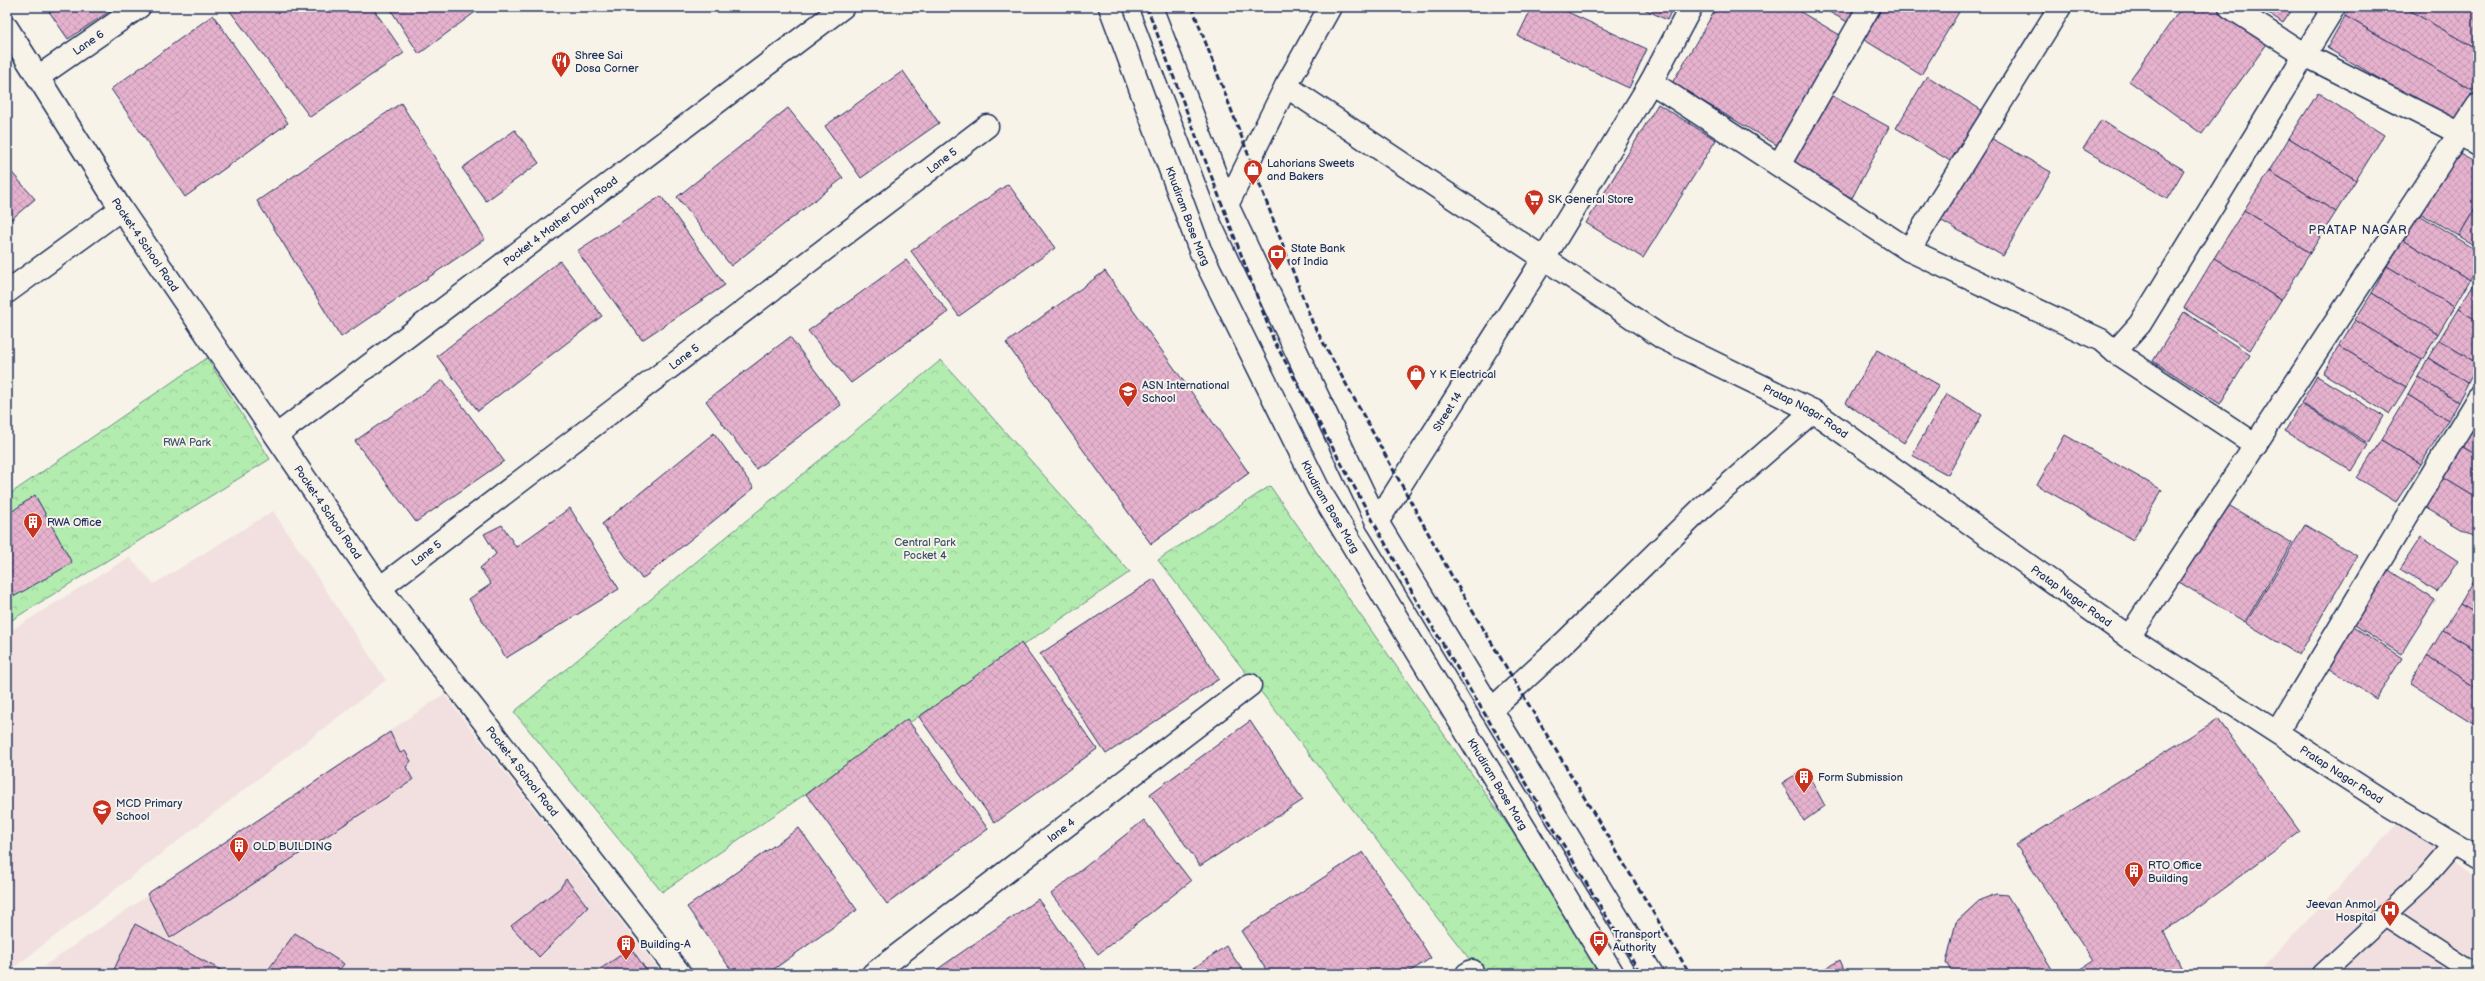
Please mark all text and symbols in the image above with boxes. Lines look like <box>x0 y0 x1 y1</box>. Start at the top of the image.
street label: Lane 6 <box>70 27 107 58</box>
place label: Shree Sai Dosa Corner <box>575 49 640 75</box>
restaurant icon: Shree Sai Dosa Corner <box>550 50 572 78</box>
street label: Lane 5 <box>925 145 960 176</box>
place label: Lahorians Sweets and Bakers <box>1267 157 1355 183</box>
shop icon: Lahorians Sweets and Bakers <box>1242 158 1264 186</box>
street label: Khudiram Bose Marg <box>1163 165 1213 268</box>
street label: Pocket 4 Mother Dairy Road <box>501 174 620 269</box>
supermarket icon: SK General Store <box>1523 188 1545 216</box>
place label: SK General Store <box>1548 193 1634 206</box>
street label: Pocket-4 School Road <box>109 196 181 294</box>
district label: PRATAP NAGAR <box>2309 223 2407 238</box>
place label: State Bank of India <box>1291 242 1345 268</box>
bank icon: State Bank of India <box>1266 243 1288 271</box>
street label: Lane 5 <box>667 341 702 373</box>
shop icon: Y K Electrical <box>1405 363 1427 391</box>
place label: Y K Electrical <box>1429 368 1496 381</box>
place label: ASN International School <box>1142 379 1229 405</box>
school or university icon: ASN International School <box>1117 380 1139 408</box>
street label: Pratap Nagar Road <box>1761 382 1851 441</box>
street label: Street 14 <box>1430 389 1465 434</box>
park label: RWA Park <box>163 436 212 449</box>
street label: Khudiram Bose Marg <box>1298 458 1362 555</box>
street label: Pocket-4 School Road <box>291 463 364 562</box>
building icon: RWA Office <box>22 511 44 539</box>
place label: RWA Office <box>47 516 102 529</box>
park label: Central Park Pocket 4 <box>894 536 956 562</box>
street label: Lane 5 <box>409 538 444 569</box>
street label: Pratap Nagar Road <box>2028 563 2114 630</box>
street label: Pocket-4 School Road <box>483 724 561 819</box>
street label: Khudiram Bose Marg <box>1464 736 1530 832</box>
street label: Pratap Nagar Road <box>2297 743 2385 806</box>
building icon: Form Submission <box>1793 766 1815 794</box>
place label: Form Submission <box>1818 771 1903 784</box>
place label: MCD Primary School <box>116 797 183 823</box>
school or university icon: MCD Primary School <box>91 798 113 826</box>
street label: lane 4 <box>1045 815 1078 845</box>
building icon: OLD BUILDING <box>228 835 250 863</box>
place label: OLD BUILDING <box>253 840 332 853</box>
place label: RTO Office Building <box>2148 859 2202 885</box>
building icon: RTO Office Building <box>2123 860 2145 888</box>
place label: Jeevan Anmol Hospital <box>2306 898 2376 924</box>
hospital icon: Jeevan Anmol Hospital <box>2379 899 2401 927</box>
place label: Transport Authority <box>1613 928 1661 954</box>
bus stop icon: Transport Authority <box>1588 929 1610 957</box>
building icon: Building-A <box>615 933 637 961</box>
place label: Building-A <box>640 938 691 951</box>

